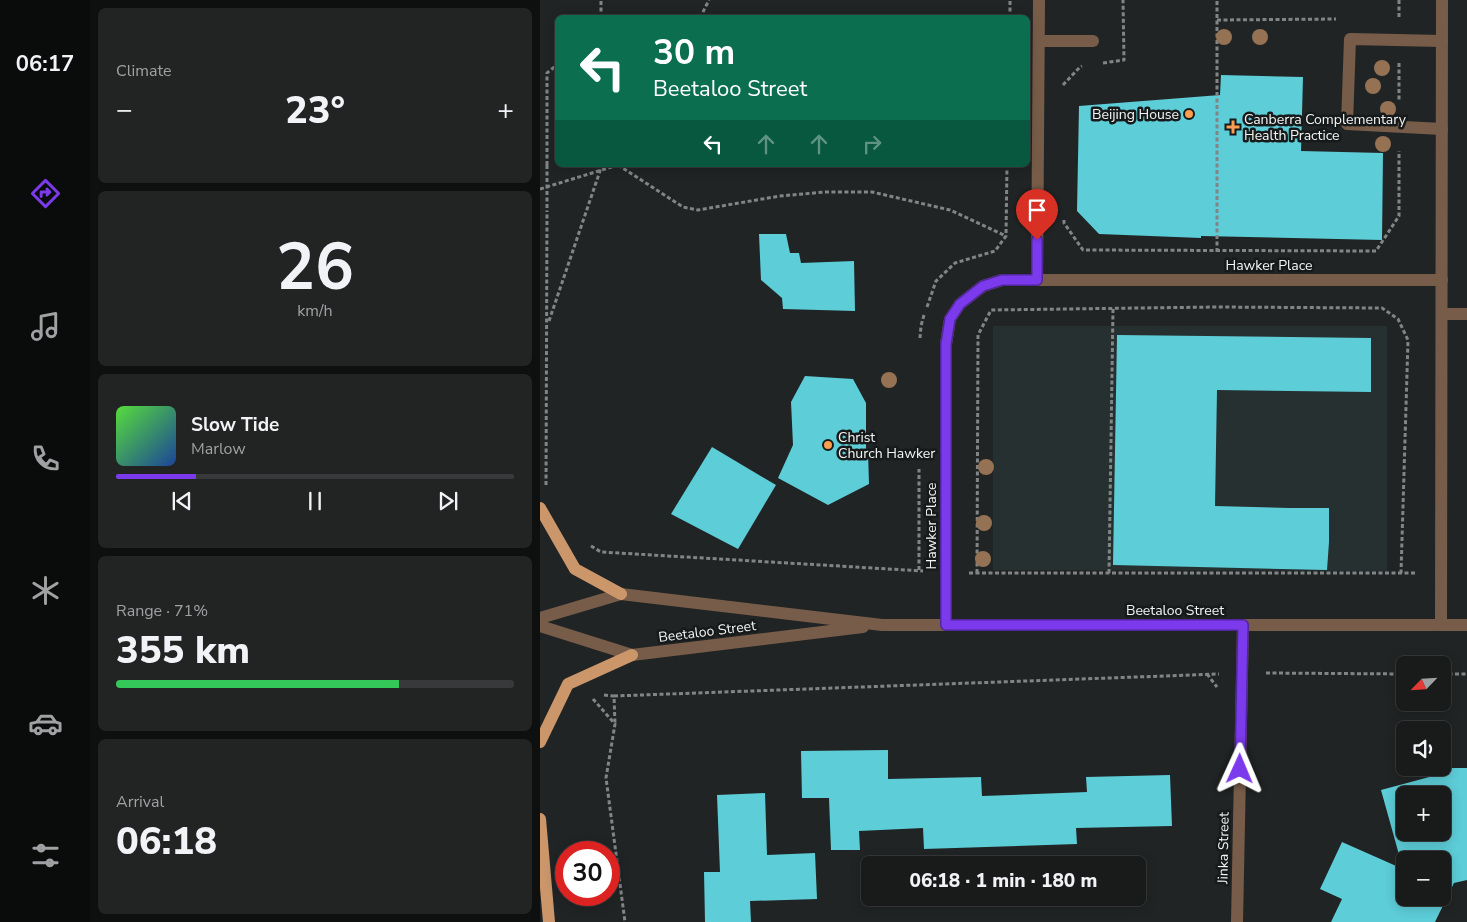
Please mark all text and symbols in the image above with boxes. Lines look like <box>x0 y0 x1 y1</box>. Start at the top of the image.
text: 30 m <box>653 29 735 76</box>
icon: left <box>570 35 635 100</box>
text: 06:17 <box>16 49 74 79</box>
text: Climate <box>116 60 171 82</box>
text: Beetaloo Street <box>653 74 807 104</box>
text: 23° <box>285 85 345 136</box>
text: − <box>116 91 133 129</box>
text: + <box>497 91 514 129</box>
place label: Beijing House <box>1092 105 1179 124</box>
marker: Beijing House <box>1183 108 1195 120</box>
place label: Canberra Complementary Health Practice <box>1244 110 1407 145</box>
marker: Canberra Complementary Health Practice <box>1226 120 1240 134</box>
icon: left <box>699 130 727 158</box>
icon: ahead <box>752 130 780 158</box>
icon: ahead <box>805 130 833 158</box>
icon: right <box>858 130 886 158</box>
icon: directions <box>28 176 63 211</box>
pin <box>1016 189 1058 240</box>
icon: arrive <box>1023 196 1051 224</box>
text: 26 <box>276 223 354 312</box>
street label: Hawker Place <box>1226 256 1312 275</box>
text: km/h <box>297 300 333 322</box>
icon: music <box>28 309 63 344</box>
text: Slow Tide <box>191 412 279 438</box>
place label: Christ Church Hawker <box>838 428 935 463</box>
text: Marlow <box>191 438 246 460</box>
marker: Christ Church Hawker <box>822 439 834 451</box>
icon: phone <box>28 441 63 476</box>
street label: Hawker Place <box>922 483 941 569</box>
icon: previous <box>168 487 196 515</box>
icon: pause <box>301 487 329 515</box>
icon: next <box>434 487 462 515</box>
icon: climate <box>28 573 63 608</box>
text: Range · 71% <box>116 600 208 622</box>
street label: Beetaloo Street <box>1126 601 1224 620</box>
street label: Beetaloo Street <box>657 616 757 647</box>
text: 355 km <box>116 625 250 676</box>
north arrow <box>1396 656 1451 711</box>
map controls <box>1396 656 1451 906</box>
icon: car <box>28 706 63 741</box>
button: sound <box>1396 721 1451 776</box>
position arrow <box>1213 742 1265 794</box>
button: + <box>1396 786 1451 841</box>
text: Arrival <box>116 791 164 813</box>
street label: Jinka Street <box>1213 812 1234 885</box>
text: 06:18 <box>116 816 217 867</box>
icon: filters <box>28 838 63 873</box>
speed limit sign: 30 <box>555 841 620 906</box>
button: − <box>1396 851 1451 906</box>
text: 06:18 · 1 min · 180 m <box>910 868 1097 894</box>

